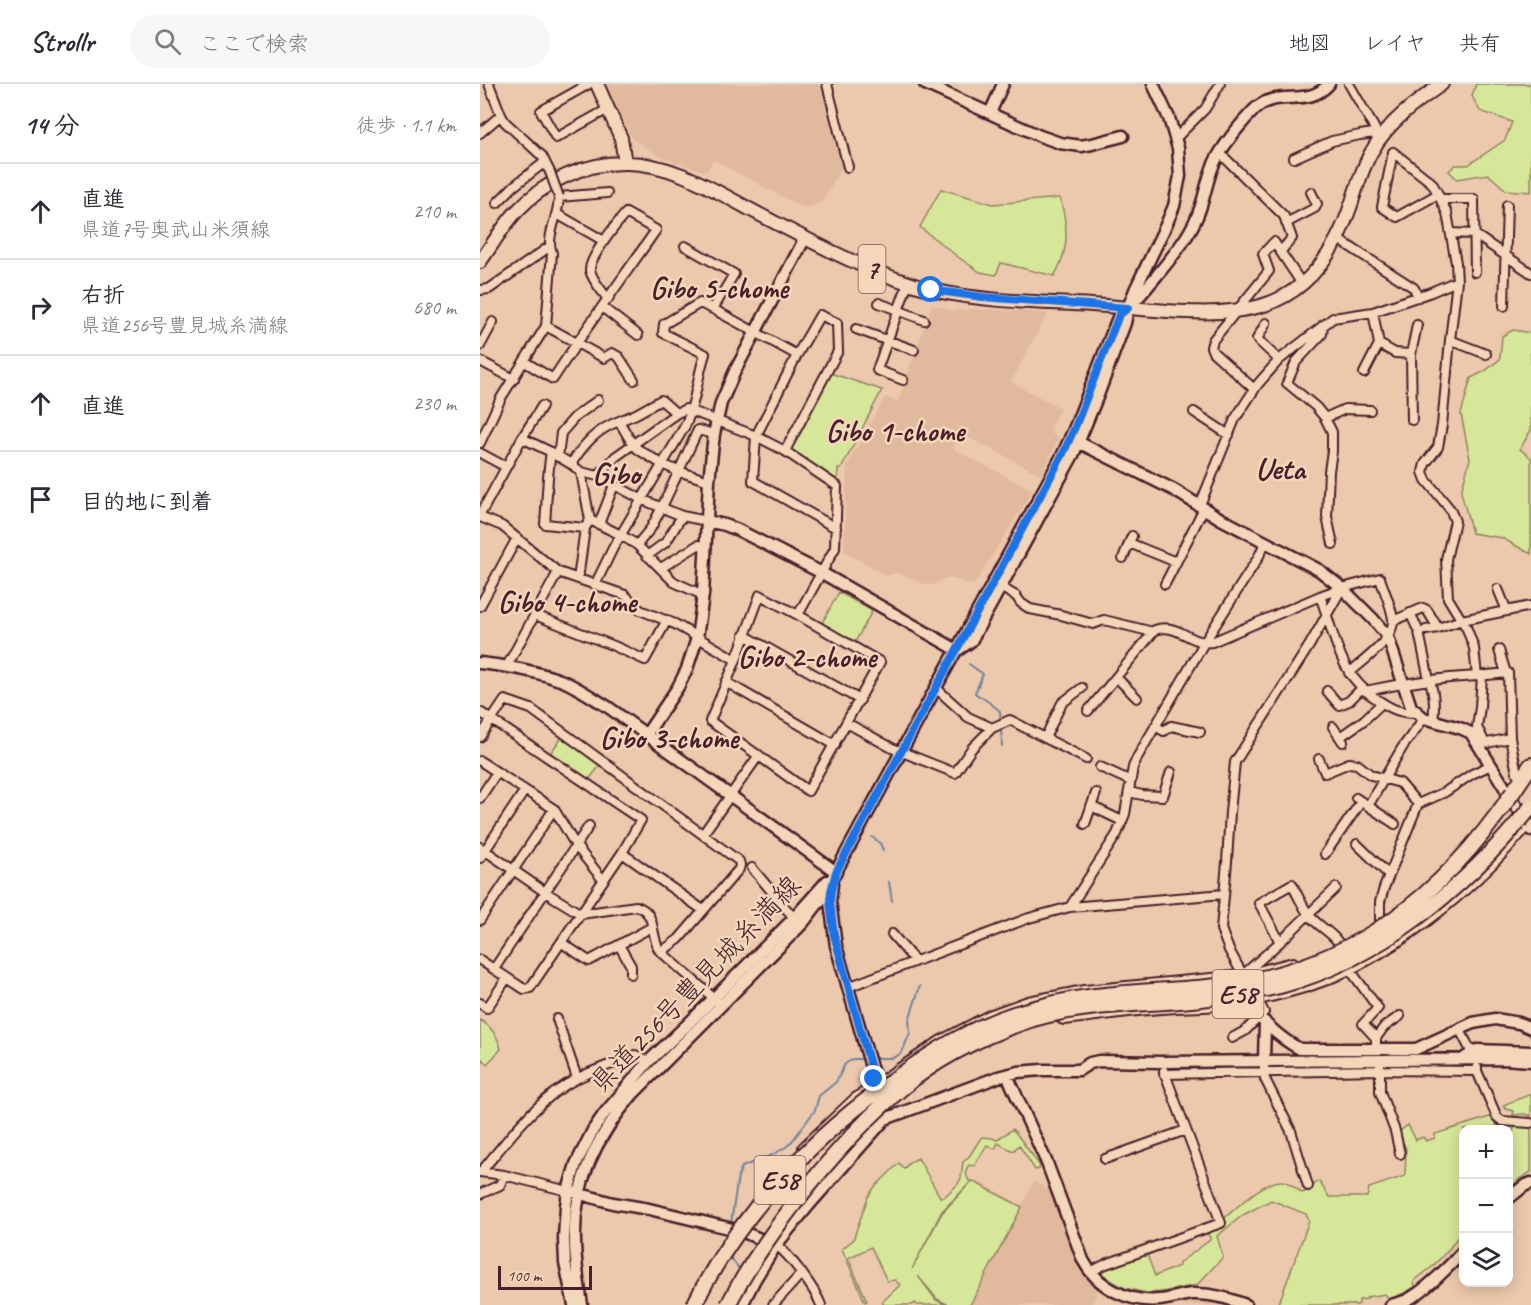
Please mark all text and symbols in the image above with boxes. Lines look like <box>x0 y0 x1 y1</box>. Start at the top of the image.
search box <box>130 14 550 68</box>
text: Strollr <box>30 24 94 59</box>
icon: search <box>151 25 184 58</box>
text: ここで検索 <box>199 30 309 58</box>
text: 地図 <box>1289 30 1331 56</box>
text: レイヤ <box>1364 30 1426 56</box>
text: 共有 <box>1459 30 1501 56</box>
text: 14 分 <box>24 109 80 142</box>
text: 徒歩 · 1.1 km <box>356 113 456 138</box>
text: 直進 <box>81 185 125 213</box>
icon: ahead <box>24 195 57 228</box>
text: 210 m <box>413 199 456 224</box>
text: 県道7号奥武山米須線 <box>81 217 270 242</box>
road number: 7 <box>858 245 886 293</box>
district label: Gibo 5-chome <box>650 269 790 307</box>
route start <box>917 276 943 302</box>
text: 右折 <box>81 281 125 309</box>
icon: right <box>24 291 57 324</box>
text: 680 m <box>413 295 456 320</box>
text: 県道256号豊見城糸満線 <box>81 313 288 338</box>
icon: ahead <box>24 387 57 420</box>
text: 230 m <box>413 391 456 416</box>
text: 直進 <box>81 392 125 420</box>
district label: Gibo 1-chome <box>826 412 966 450</box>
district label: Ueta <box>1255 448 1308 489</box>
district label: Gibo <box>592 453 644 494</box>
icon: arrive <box>24 483 57 516</box>
text: 目的地に到着 <box>81 488 213 516</box>
district label: Gibo 4-chome <box>498 583 638 621</box>
district label: Gibo 2-chome <box>738 638 878 676</box>
district label: Gibo 3-chome <box>600 719 740 757</box>
street label: 県道256号豊見城糸満線 <box>582 868 808 1100</box>
road number: E58 <box>1212 970 1263 1018</box>
route end <box>860 1065 886 1091</box>
map controls <box>1459 1125 1513 1287</box>
button: + <box>1459 1125 1513 1179</box>
road number: E58 <box>754 1156 806 1204</box>
button: − <box>1459 1179 1513 1233</box>
button: layers <box>1459 1233 1513 1287</box>
scale bar <box>498 1263 592 1290</box>
text: 100 m <box>507 1266 541 1286</box>

